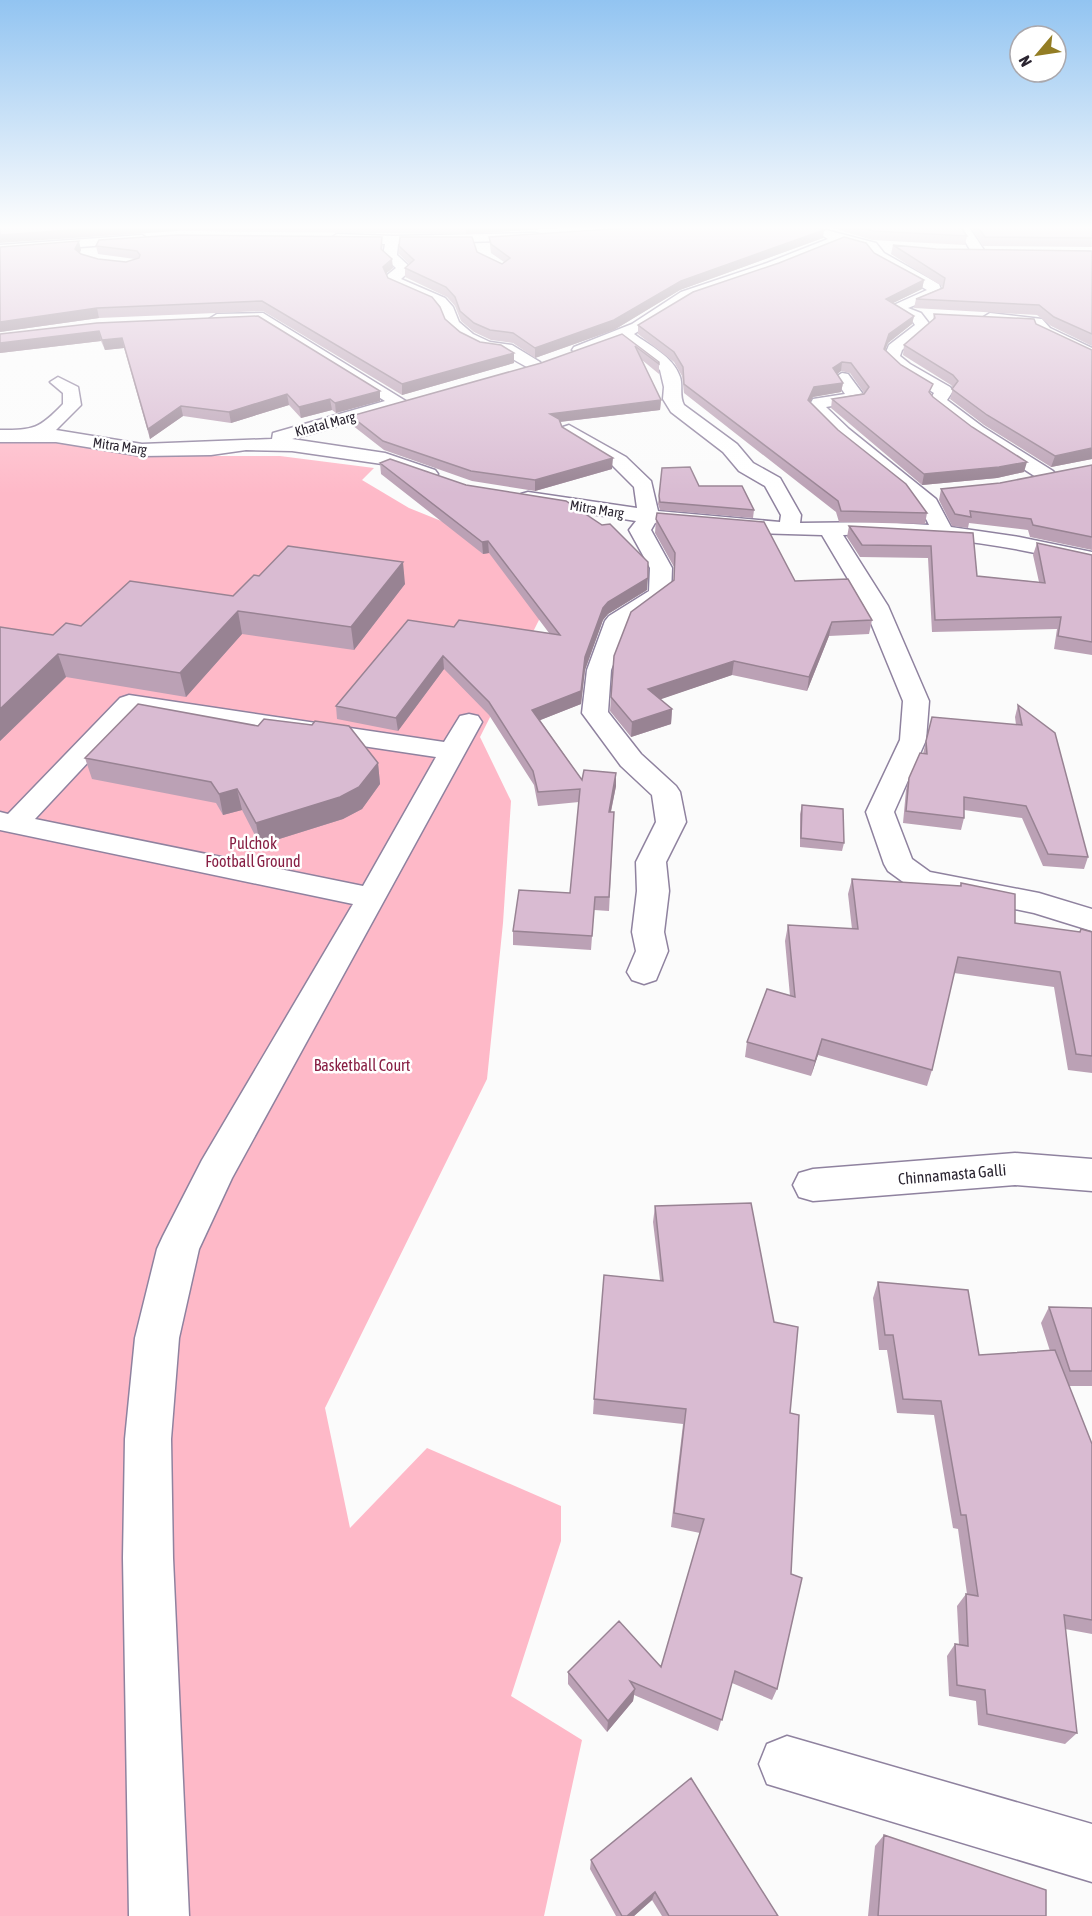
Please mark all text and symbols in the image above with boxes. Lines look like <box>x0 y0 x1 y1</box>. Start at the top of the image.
north arrow <box>1008 24 1068 84</box>
text: N <box>1015 53 1035 70</box>
street label: Khatal Marg <box>293 408 357 440</box>
street label: Mitra Marg <box>92 434 148 458</box>
street label: Mitra Marg <box>569 497 625 521</box>
park label: Pulchok Football Ground <box>205 834 301 870</box>
park label: Basketball Court <box>314 1056 411 1074</box>
street label: Chinnamasta Galli <box>897 1160 1007 1188</box>

